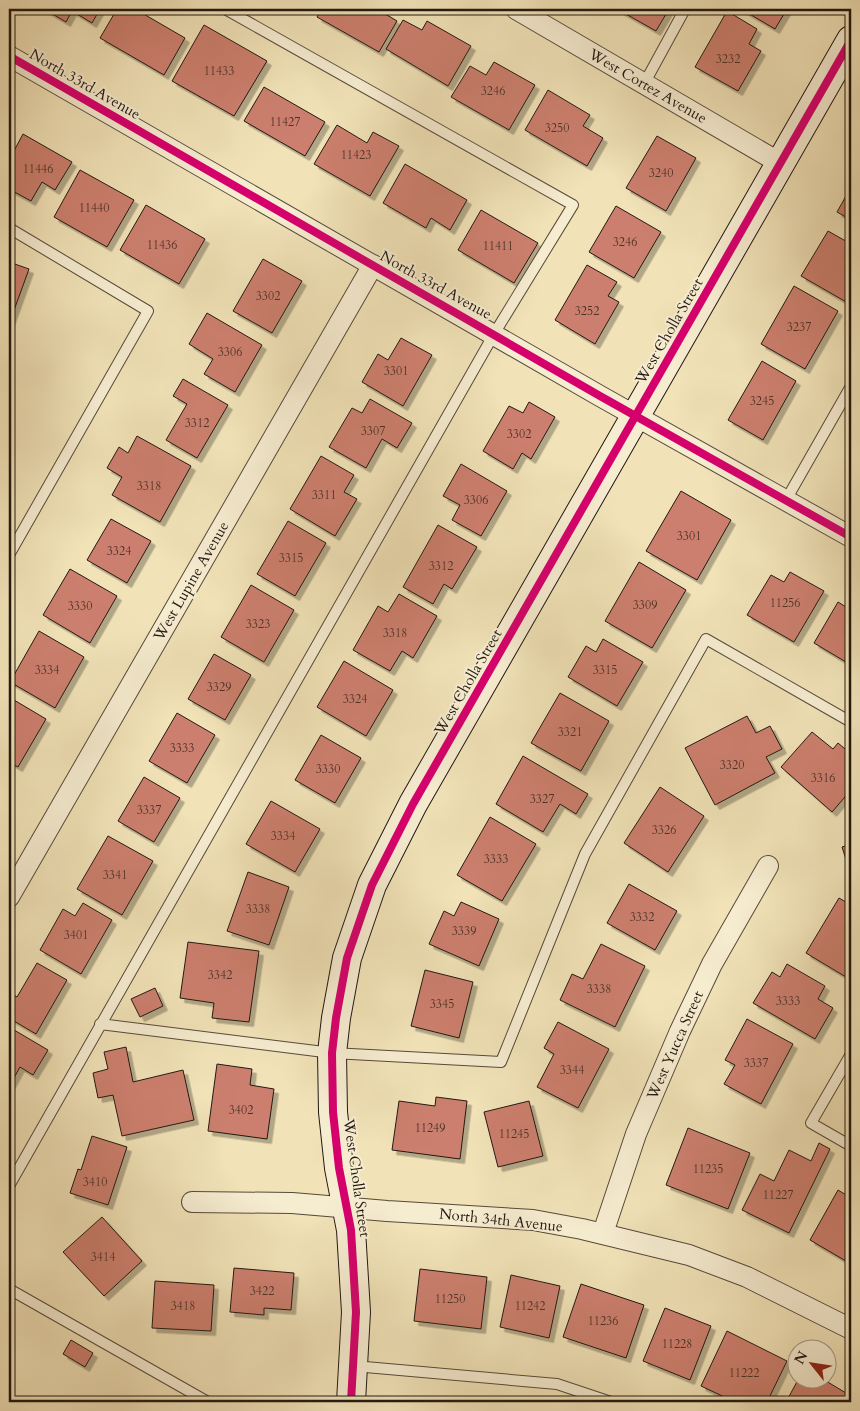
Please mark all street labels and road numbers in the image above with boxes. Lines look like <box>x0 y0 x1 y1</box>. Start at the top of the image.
street label: North 33rd Avenue <box>26 44 144 124</box>
street label: West Cortez Avenue <box>584 44 711 128</box>
street label: North 33rd Avenue <box>377 246 496 324</box>
street label: West Cholla Street <box>630 274 708 388</box>
street label: West Lupine Avenue <box>148 518 233 645</box>
street label: West Cholla Street <box>429 625 507 739</box>
street label: West Yucca Street <box>642 987 708 1103</box>
street label: West Cholla Street <box>339 1117 375 1239</box>
street label: North 34th Avenue <box>438 1204 564 1236</box>

